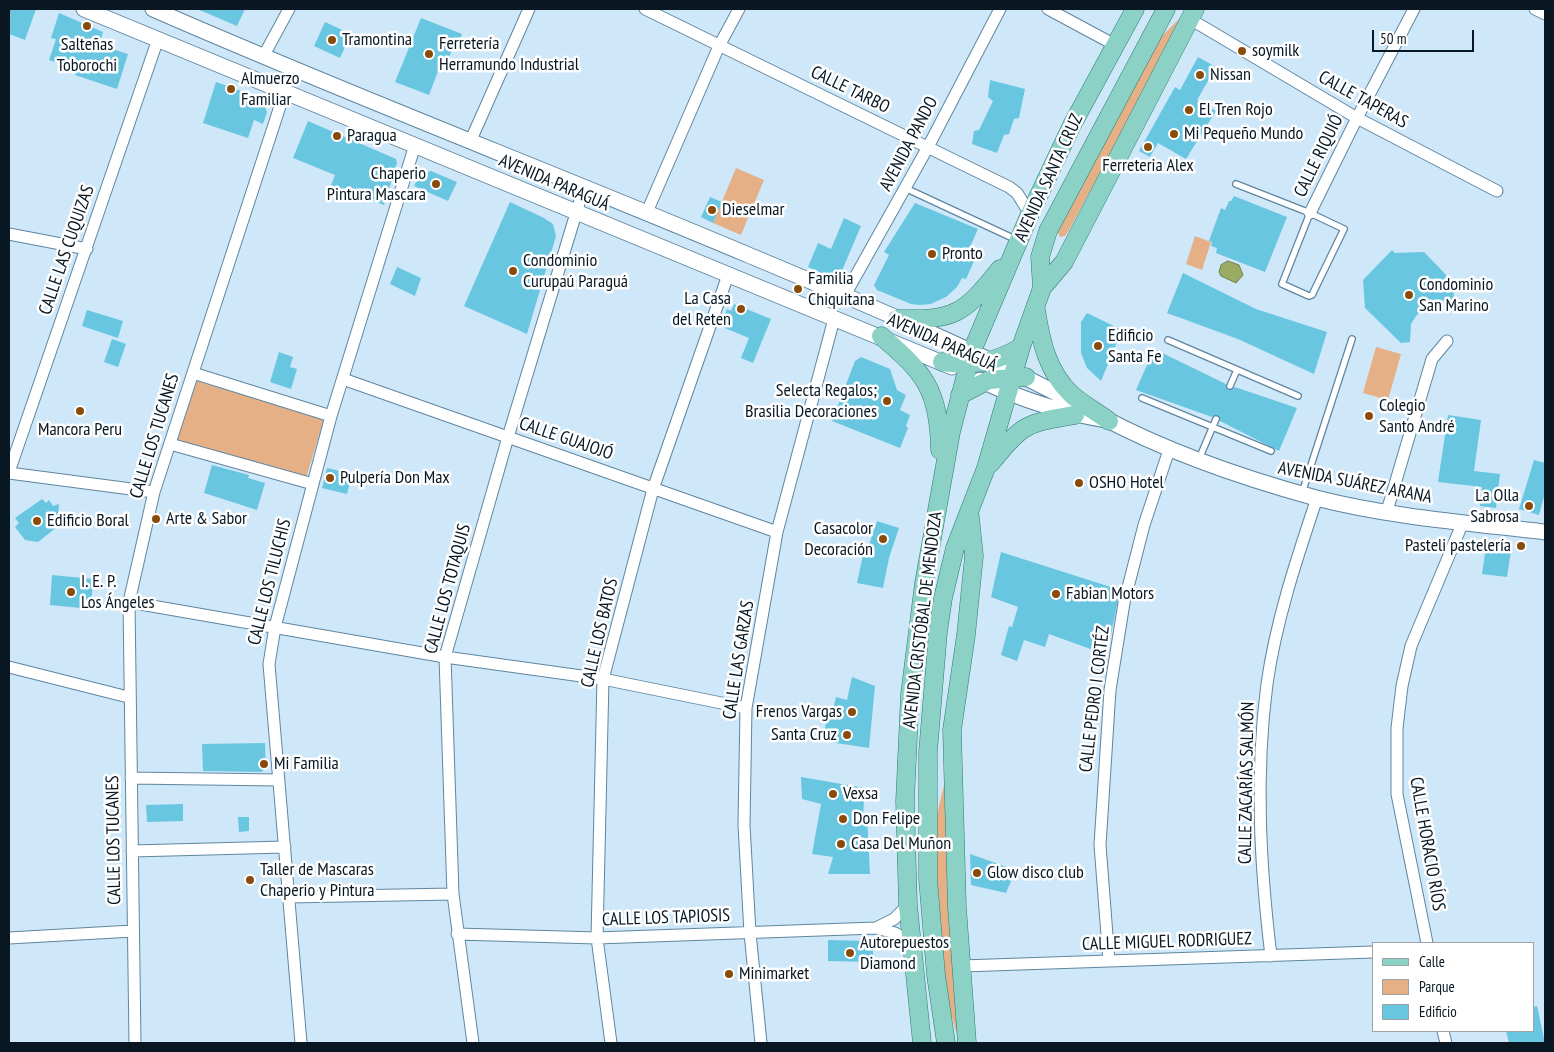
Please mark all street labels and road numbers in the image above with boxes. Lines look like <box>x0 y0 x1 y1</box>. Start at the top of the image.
street label: CALLE TARBO <box>807 62 893 118</box>
street label: CALLE TAPERAS <box>1315 67 1411 133</box>
street label: AVENIDA PANDO <box>875 93 943 195</box>
street label: AVENIDA SANTA CRUZ <box>1010 111 1088 245</box>
street label: CALLE RIQUIÓ <box>1290 111 1348 201</box>
street label: AVENIDA PARAGUÁ <box>495 150 613 216</box>
street label: CALLE LAS CUQUIZAS <box>35 183 99 317</box>
street label: AVENIDA PARAGUÁ <box>884 309 1000 377</box>
street label: CALLE LOS TUCANES <box>126 371 184 501</box>
street label: CALLE GUAJOJÓ <box>516 413 616 465</box>
street label: AVENIDA SUÁREZ ARANA <box>1276 457 1434 509</box>
street label: AVENIDA CRISTÓBAL DE MENDOZA <box>899 510 947 730</box>
street label: CALLE LOS TILUCHIS <box>244 517 296 647</box>
street label: CALLE LOS TOTAQUIS <box>420 522 476 656</box>
street label: CALLE LOS BATOS <box>577 576 623 690</box>
street label: CALLE LAS GARZAS <box>719 599 759 721</box>
street label: CALLE PEDRO I CORTÉZ <box>1075 625 1115 773</box>
street label: CALLE ZACARÍAS SALMÓN <box>1235 702 1259 864</box>
street label: CALLE LOS TUCANES <box>102 775 126 905</box>
street label: CALLE HORACIO RÍOS <box>1405 776 1449 912</box>
street label: CALLE LOS TAPIOSIS <box>602 905 730 931</box>
street label: CALLE MIGUEL RODRIGUEZ <box>1082 928 1252 956</box>

